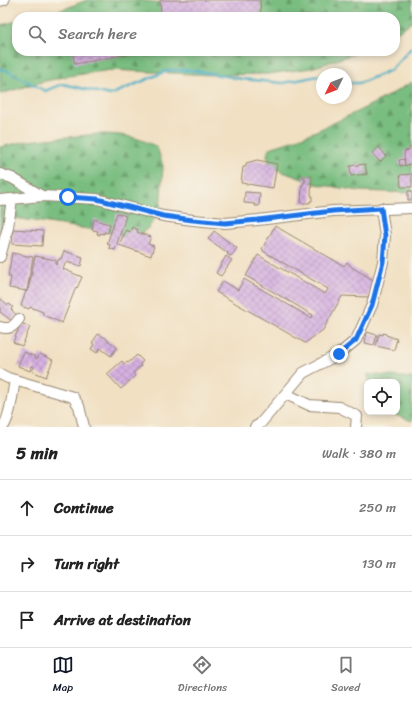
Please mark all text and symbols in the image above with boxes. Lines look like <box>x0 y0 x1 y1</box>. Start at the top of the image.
search box <box>12 12 400 56</box>
text: Search here <box>58 21 137 47</box>
icon: search <box>26 23 48 45</box>
north arrow <box>316 68 352 104</box>
route start <box>59 188 77 206</box>
route end <box>330 345 348 363</box>
map controls <box>364 379 400 415</box>
button: locate <box>364 379 400 415</box>
text: 5 min <box>16 438 58 468</box>
text: Walk · 380 m <box>322 442 396 465</box>
text: Continue <box>54 495 114 521</box>
text: 250 m <box>359 496 396 519</box>
icon: ahead <box>16 497 38 519</box>
text: Turn right <box>54 551 119 577</box>
text: 130 m <box>362 552 396 575</box>
icon: right <box>16 553 38 575</box>
text: Arrive at destination <box>54 607 191 633</box>
icon: arrive <box>16 609 38 631</box>
tab: Map <box>52 654 74 697</box>
tab: Directions <box>178 654 227 697</box>
tab: Saved <box>331 654 360 697</box>

